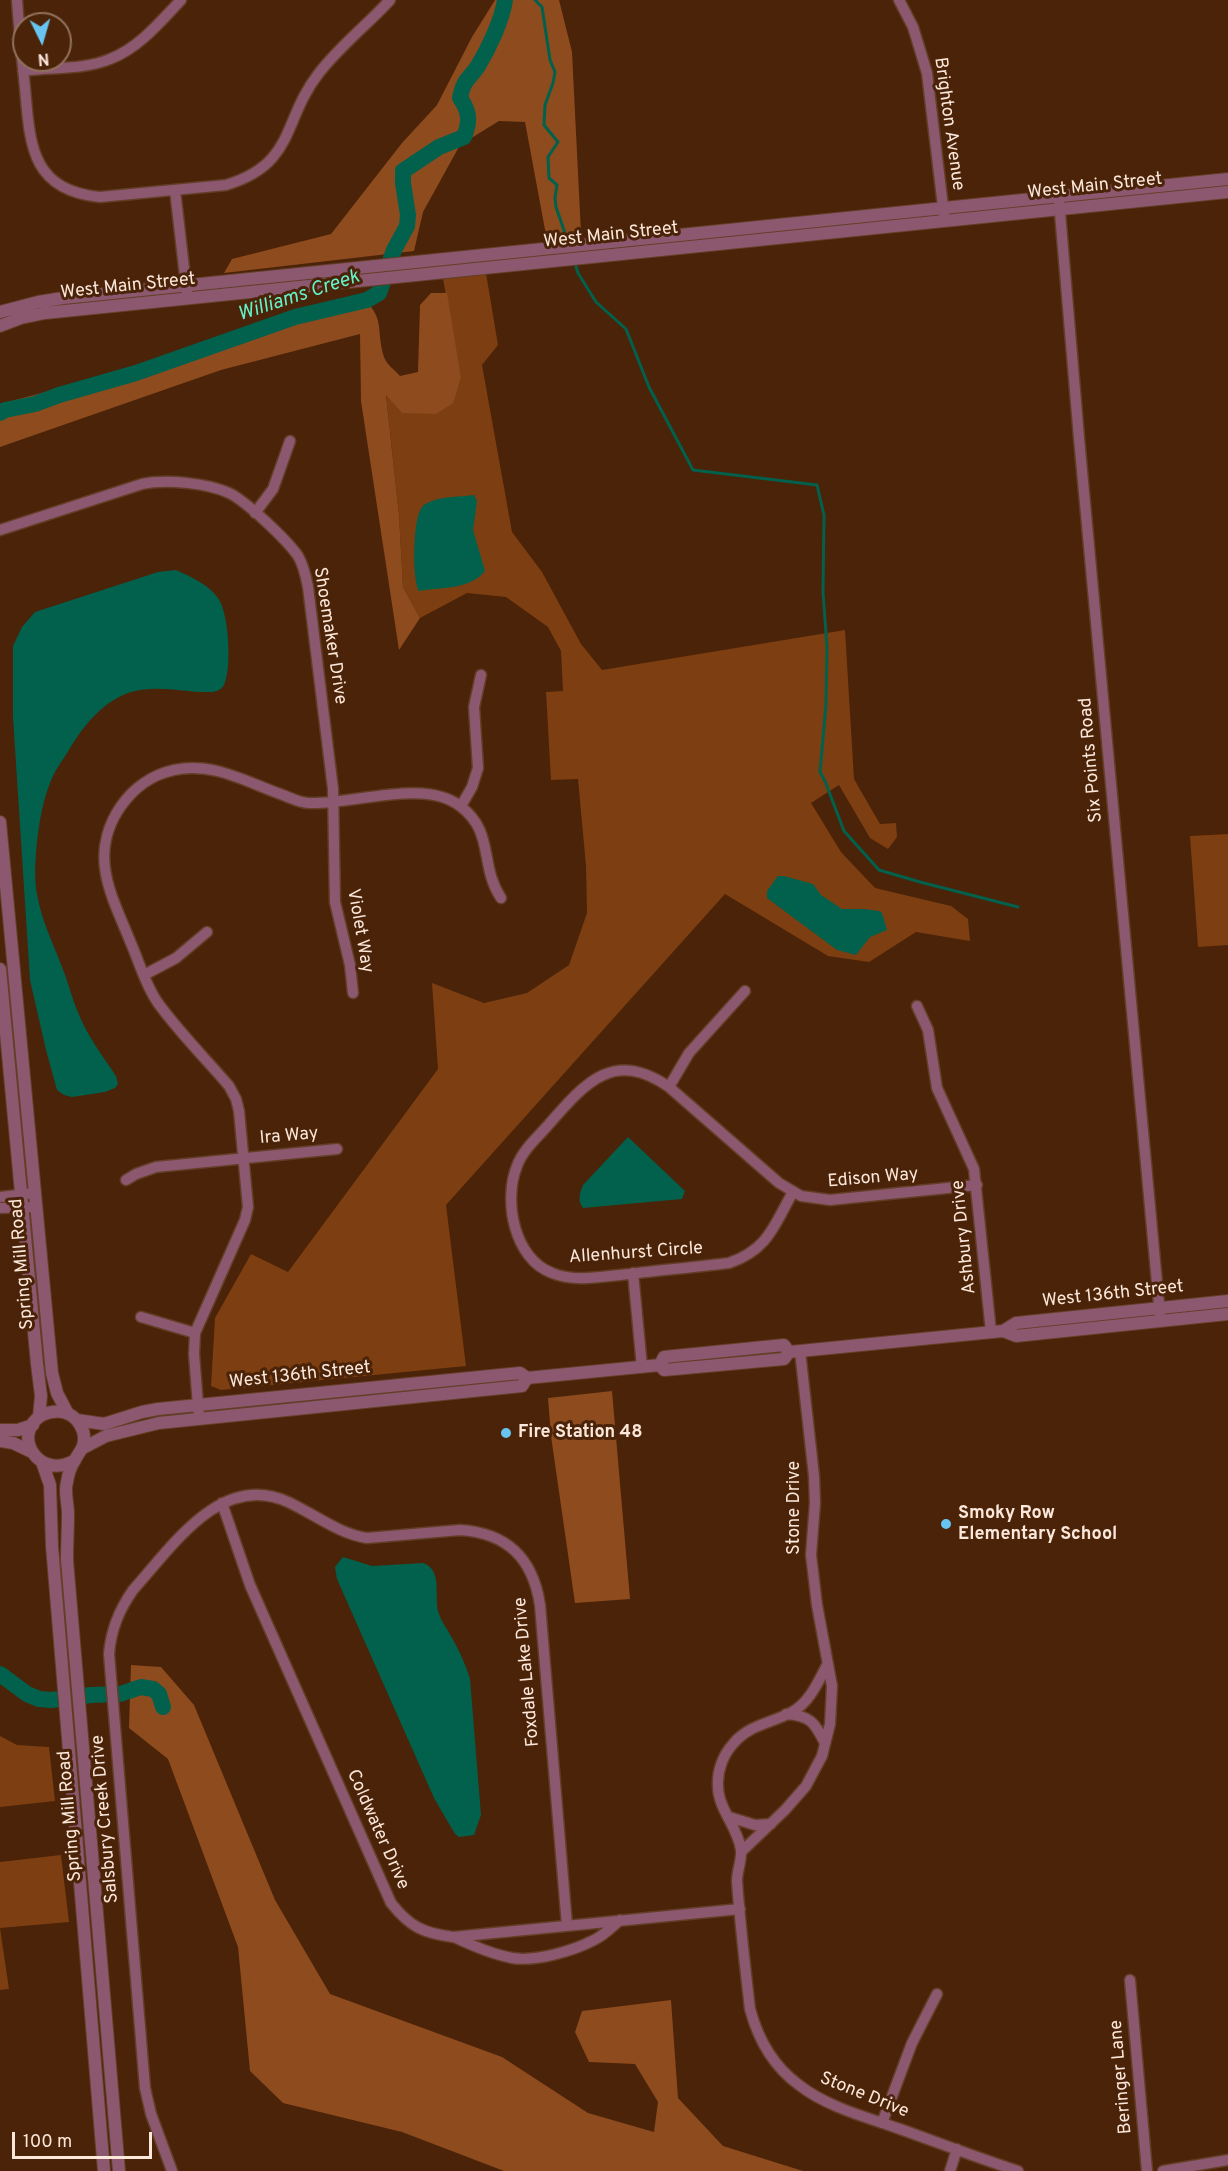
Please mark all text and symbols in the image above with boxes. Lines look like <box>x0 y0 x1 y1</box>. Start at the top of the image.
north arrow <box>12 12 72 72</box>
text: N <box>37 47 50 68</box>
street label: Brighton Avenue <box>928 56 968 192</box>
street label: West Main Street <box>1027 169 1163 205</box>
street label: West Main Street <box>543 218 679 254</box>
water label: Williams Creek <box>235 266 363 328</box>
street label: West Main Street <box>60 269 196 305</box>
street label: Shoemaker Drive <box>307 566 351 706</box>
street label: Six Points Road <box>1076 696 1108 824</box>
street label: Violet Way <box>341 887 377 975</box>
street label: Ira Way <box>259 1124 319 1150</box>
street label: Edison Way <box>827 1164 919 1194</box>
street label: Ashbury Drive <box>948 1179 982 1295</box>
street label: Spring Mill Road <box>7 1198 39 1330</box>
street label: Allenhurst Circle <box>568 1239 704 1269</box>
street label: West 136th Street <box>1041 1277 1185 1313</box>
street label: West 136th Street <box>228 1358 372 1394</box>
place label: Fire Station 48 <box>518 1422 642 1444</box>
marker: Fire Station 48 <box>499 1426 513 1440</box>
street label: Stone Drive <box>784 1461 806 1555</box>
place label: Smoky Row Elementary School <box>958 1503 1117 1546</box>
marker: Smoky Row Elementary School <box>939 1517 953 1531</box>
street label: Foxdale Lake Drive <box>511 1596 545 1748</box>
street label: Salsbury Creek Drive <box>88 1734 124 1904</box>
street label: Spring Mill Road <box>55 1750 87 1882</box>
street label: Coldwater Drive <box>341 1767 413 1893</box>
street label: Beringer Lane <box>1106 2019 1138 2135</box>
street label: Stone Drive <box>816 2068 912 2124</box>
scale bar <box>15 2120 154 2158</box>
text: 100 m <box>23 2131 72 2154</box>

